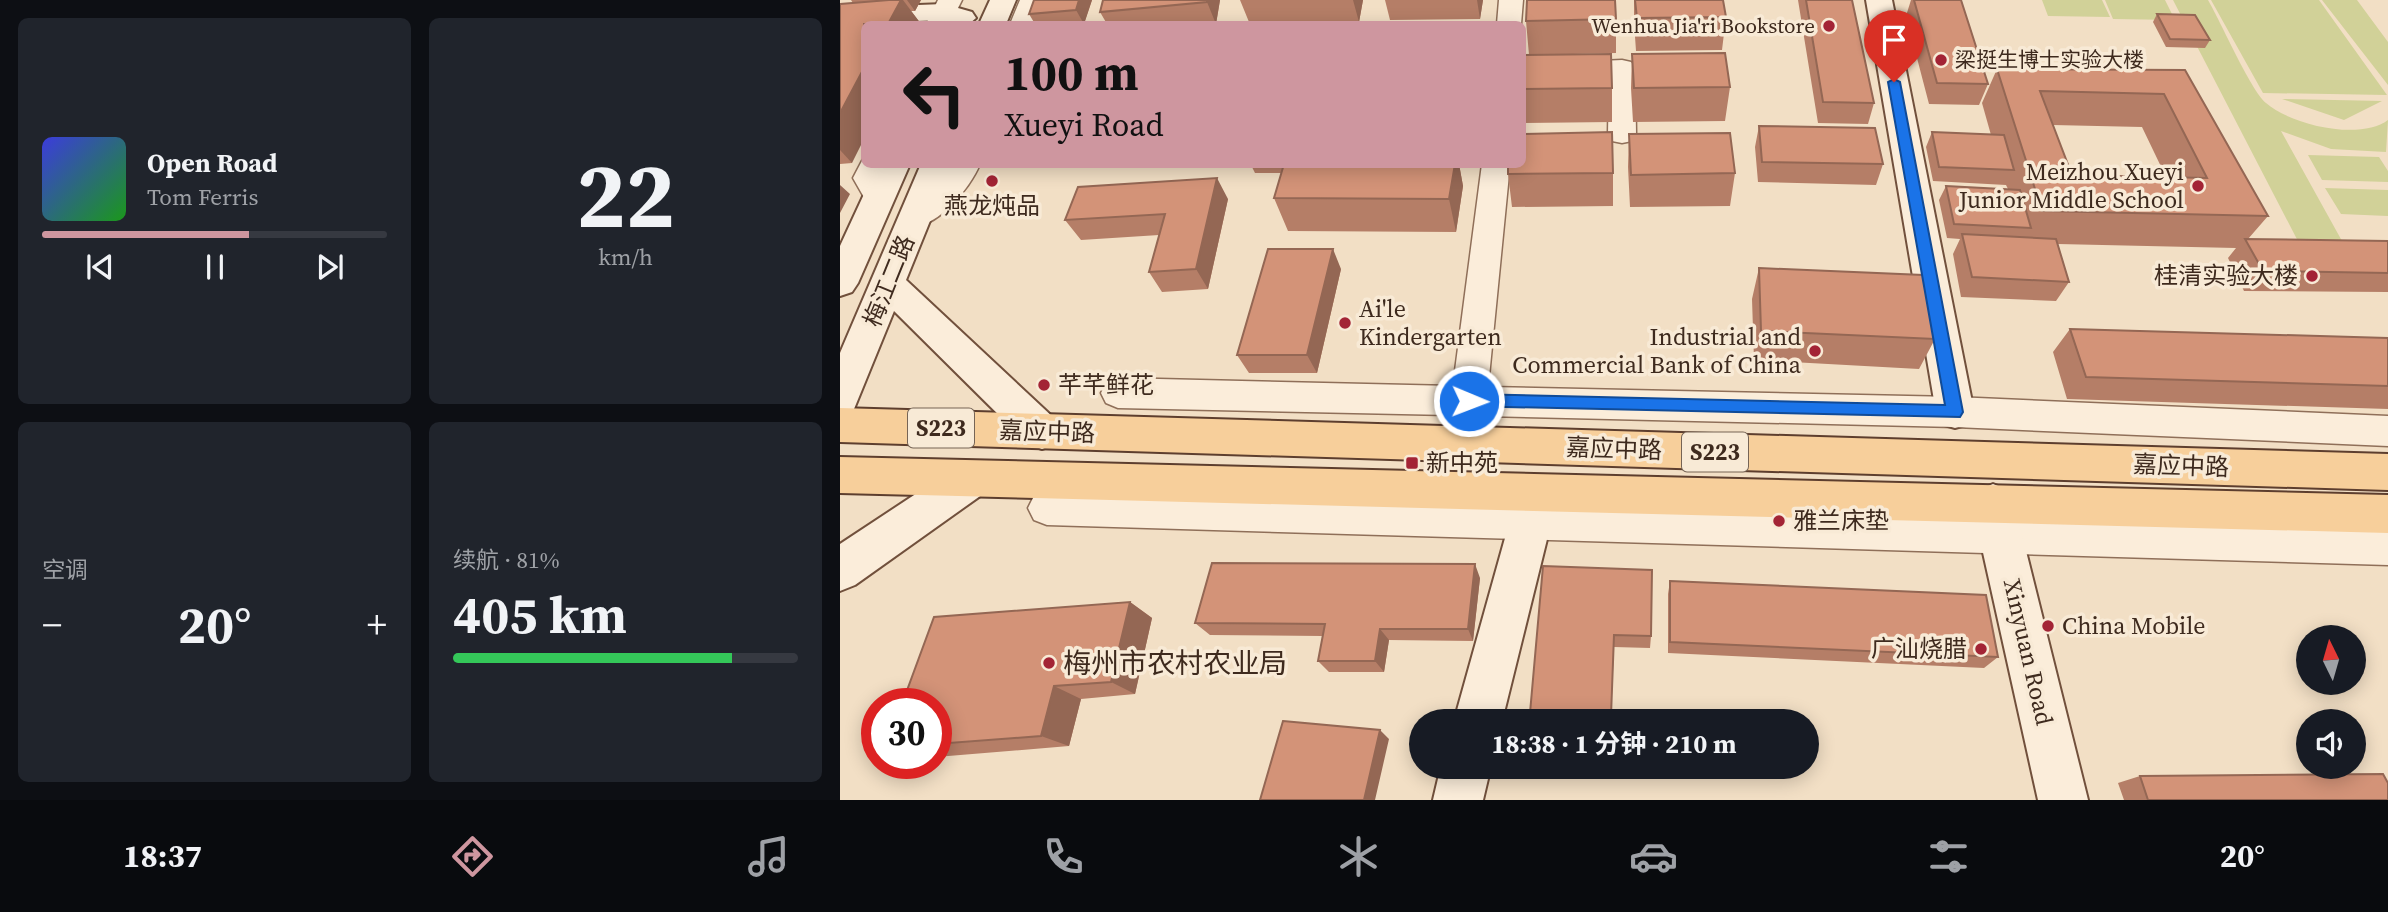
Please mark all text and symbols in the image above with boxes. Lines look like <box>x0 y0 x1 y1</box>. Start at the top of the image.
pin <box>1864 10 1924 82</box>
place label: Wenhua Jia'ri Bookstore <box>1591 11 1815 40</box>
marker: Wenhua Jia'ri Bookstore <box>1821 18 1837 34</box>
icon: arrive <box>1875 21 1913 59</box>
text: 100 m <box>1004 39 1139 106</box>
place label: 梁挺生博士实验大楼 <box>1955 45 2144 74</box>
icon: left <box>889 49 980 140</box>
marker: 梁挺生博士实验大楼 <box>1933 52 1949 68</box>
text: Xueyi Road <box>1004 103 1164 147</box>
text: 22 <box>576 133 675 257</box>
text: Open Road <box>147 145 278 181</box>
place label: Meizhou Xueyi Junior Middle School <box>1958 155 2184 216</box>
marker: 燕龙炖品 <box>984 173 1000 189</box>
marker: Meizhou Xueyi Junior Middle School <box>2190 178 2206 194</box>
text: Tom Ferris <box>147 181 258 213</box>
place label: 燕龙炖品 <box>944 189 1040 222</box>
street label: 梅江二路 <box>855 230 922 331</box>
text: km/h <box>598 241 653 273</box>
icon: previous <box>81 248 119 286</box>
icon: pause <box>196 248 234 286</box>
icon: next <box>311 248 349 286</box>
place label: 桂清实验大楼 <box>2154 259 2298 292</box>
marker: 桂清实验大楼 <box>2304 268 2320 284</box>
place label: Ai'le Kindergarten <box>1359 292 1502 353</box>
marker: Ai'le Kindergarten <box>1337 315 1353 331</box>
place label: Industrial and Commercial Bank of China <box>1512 320 1802 381</box>
marker: Industrial and Commercial Bank of China <box>1807 343 1823 359</box>
position arrow <box>1432 364 1506 438</box>
place label: 芊芊鲜花 <box>1058 368 1154 401</box>
marker: 芊芊鲜花 <box>1036 377 1052 393</box>
road number: S223 <box>908 408 974 448</box>
street label: 嘉应中路 <box>998 413 1096 450</box>
street label: 嘉应中路 <box>1565 430 1663 467</box>
road number: S223 <box>1682 432 1748 472</box>
place label: 新中苑 <box>1426 446 1498 479</box>
street label: 嘉应中路 <box>2132 447 2230 484</box>
marker: 新中苑 <box>1404 455 1420 471</box>
place label: 雅兰床垫 <box>1793 504 1889 537</box>
marker: 雅兰床垫 <box>1771 513 1787 529</box>
text: 续航 · 81% <box>453 544 560 576</box>
text: 空调 <box>42 554 88 586</box>
street label: Xinyuan Road <box>1996 575 2061 729</box>
text: 405 km <box>453 579 627 650</box>
text: 20° <box>178 589 251 660</box>
text: − <box>42 599 62 651</box>
text: + <box>367 599 387 651</box>
place label: China Mobile <box>2062 609 2206 642</box>
marker: China Mobile <box>2040 618 2056 634</box>
north arrow <box>2296 625 2366 695</box>
map controls <box>2296 625 2366 779</box>
place label: 广汕烧腊 <box>1871 632 1967 665</box>
marker: 广汕烧腊 <box>1973 641 1989 657</box>
place label: 梅州市农村农业局 <box>1063 644 1287 682</box>
marker: 梅州市农村农业局 <box>1041 655 1057 671</box>
speed limit sign: 30 <box>861 688 952 779</box>
button: sound <box>2296 709 2366 779</box>
text: 18:38 · 1 分钟 · 210 m <box>1491 726 1737 762</box>
icon: directions <box>448 832 497 881</box>
icon: music <box>744 832 793 881</box>
icon: phone <box>1039 832 1088 881</box>
icon: climate <box>1334 832 1383 881</box>
icon: car <box>1629 832 1678 881</box>
icon: filters <box>1924 832 1973 881</box>
text: 18:37 <box>123 834 202 878</box>
text: 20° <box>2220 834 2265 878</box>

